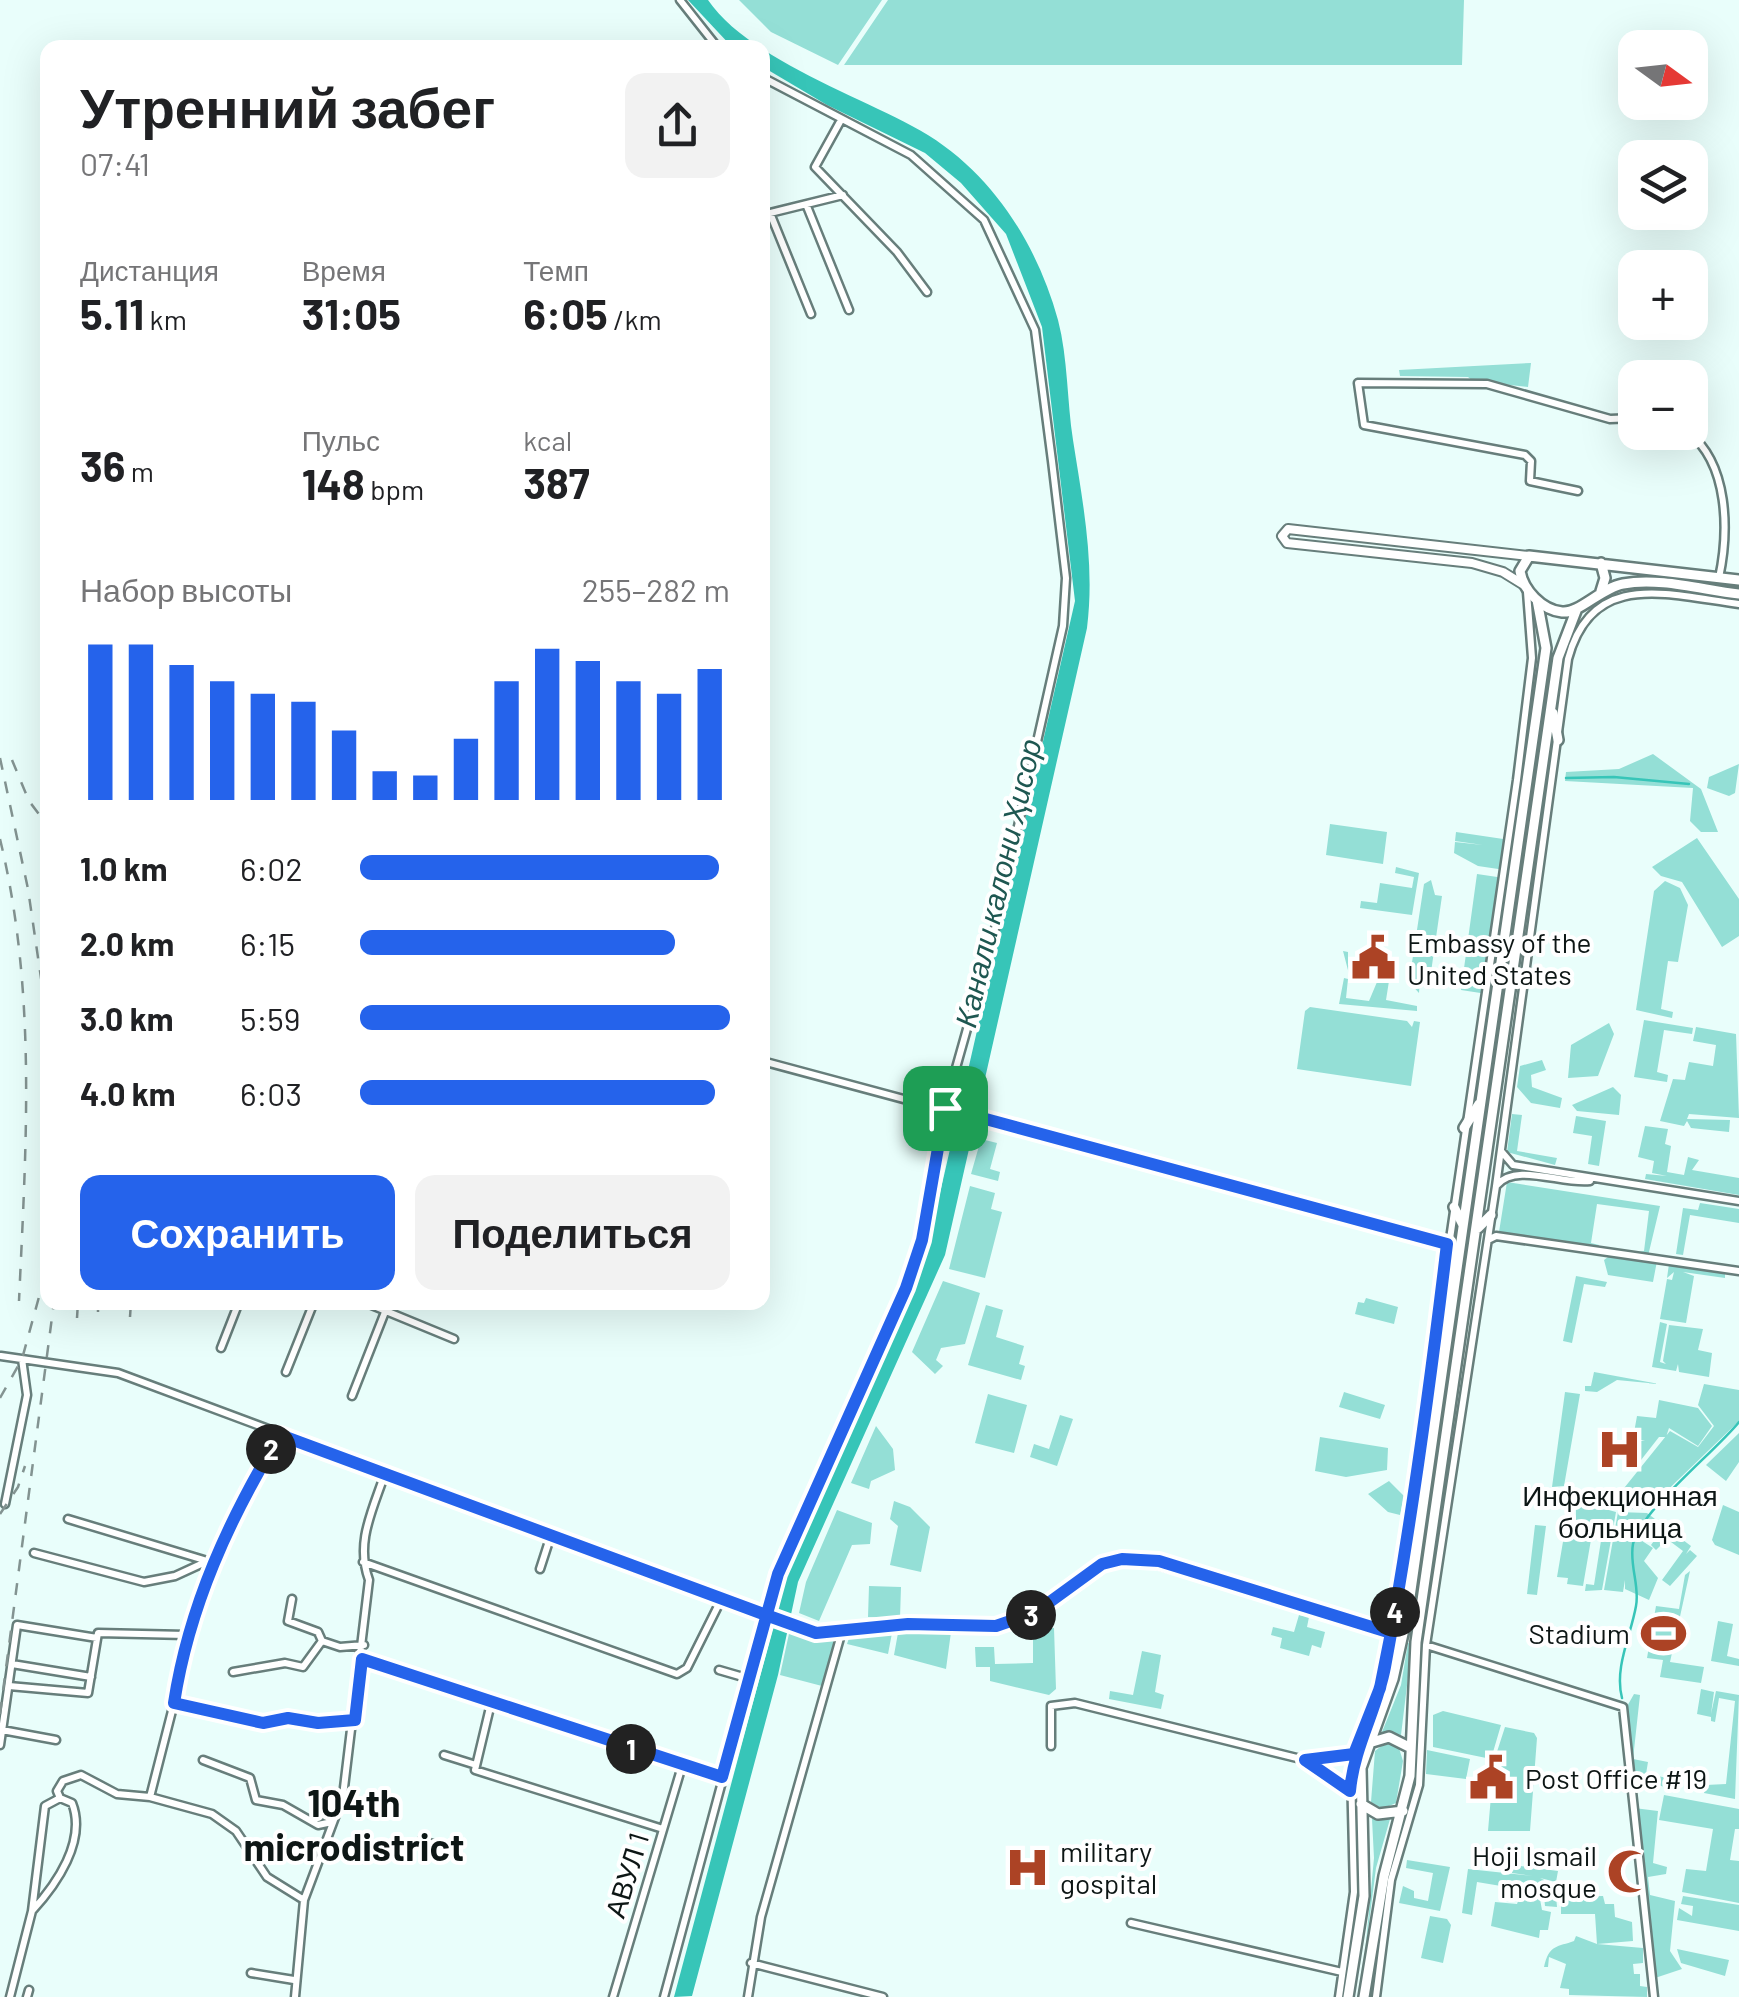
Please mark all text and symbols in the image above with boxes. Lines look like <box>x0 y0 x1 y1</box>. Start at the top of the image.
north arrow <box>1618 30 1708 120</box>
map controls <box>1618 30 1708 450</box>
text: Утренний забег <box>80 73 495 139</box>
button: share <box>625 73 730 178</box>
button: layers <box>1618 140 1708 230</box>
text: 07:41 <box>80 144 150 182</box>
button: + <box>1618 250 1708 340</box>
text: Дистанция <box>80 253 219 287</box>
text: Время <box>302 253 386 287</box>
text: Темп <box>523 253 589 287</box>
text: 5.11 <box>80 288 144 338</box>
text: 31:05 <box>302 288 401 338</box>
text: 6:05 <box>523 288 608 338</box>
text: km <box>144 302 187 336</box>
text: /km <box>608 302 662 336</box>
button: − <box>1618 360 1708 450</box>
text: Пульс <box>302 423 380 457</box>
text: kcal <box>523 423 572 457</box>
text: 36 <box>80 440 125 490</box>
text: m <box>125 454 154 488</box>
text: 387 <box>523 457 590 507</box>
text: 148 <box>302 458 365 508</box>
text: bpm <box>365 472 424 506</box>
text: Набор высоты <box>80 570 292 608</box>
text: 255–282 m <box>582 570 730 608</box>
water label: Канали калони Ҳисор <box>946 735 1048 1031</box>
text: 1.0 km <box>80 849 168 887</box>
text: 6:02 <box>240 849 303 887</box>
text: 2.0 km <box>80 924 174 962</box>
text: 6:15 <box>240 924 295 962</box>
place label: Embassy of the United States <box>1407 925 1592 991</box>
public building icon: Embassy of the United States <box>1350 934 1398 982</box>
text: 3.0 km <box>80 999 174 1037</box>
text: 5:59 <box>240 999 300 1037</box>
pin <box>903 1066 988 1151</box>
text: 4.0 km <box>80 1074 176 1112</box>
text: 6:03 <box>240 1074 302 1112</box>
icon: arrive <box>918 1081 973 1136</box>
button: Сохранить <box>80 1175 395 1290</box>
button: Поделиться <box>415 1175 730 1290</box>
pin: 2 <box>246 1424 296 1474</box>
hospital icon: Инфекционная больница <box>1596 1425 1644 1473</box>
text: 2 <box>263 1432 279 1466</box>
place label: Инфекционная больница <box>1522 1478 1718 1544</box>
pin: 4 <box>1370 1587 1420 1637</box>
pin: 3 <box>1006 1590 1056 1640</box>
text: 4 <box>1387 1595 1403 1629</box>
text: 3 <box>1023 1598 1039 1632</box>
sports icon: Stadium <box>1639 1609 1687 1657</box>
place label: Stadium <box>1529 1616 1630 1650</box>
pin: 1 <box>606 1724 656 1774</box>
text: 1 <box>626 1732 636 1766</box>
public building icon: Post Office #19 <box>1468 1754 1516 1802</box>
place label: Post Office #19 <box>1525 1761 1707 1795</box>
district label: 104th microdistrict <box>244 1779 464 1869</box>
street label: АВУЛ 1 <box>597 1828 655 1922</box>
place label: military gospital <box>1060 1834 1157 1900</box>
place label: Hoji Ismail mosque <box>1472 1838 1597 1904</box>
hospital icon: military gospital <box>1003 1843 1051 1891</box>
mosque icon: Hoji Ismail mosque <box>1606 1847 1654 1895</box>

